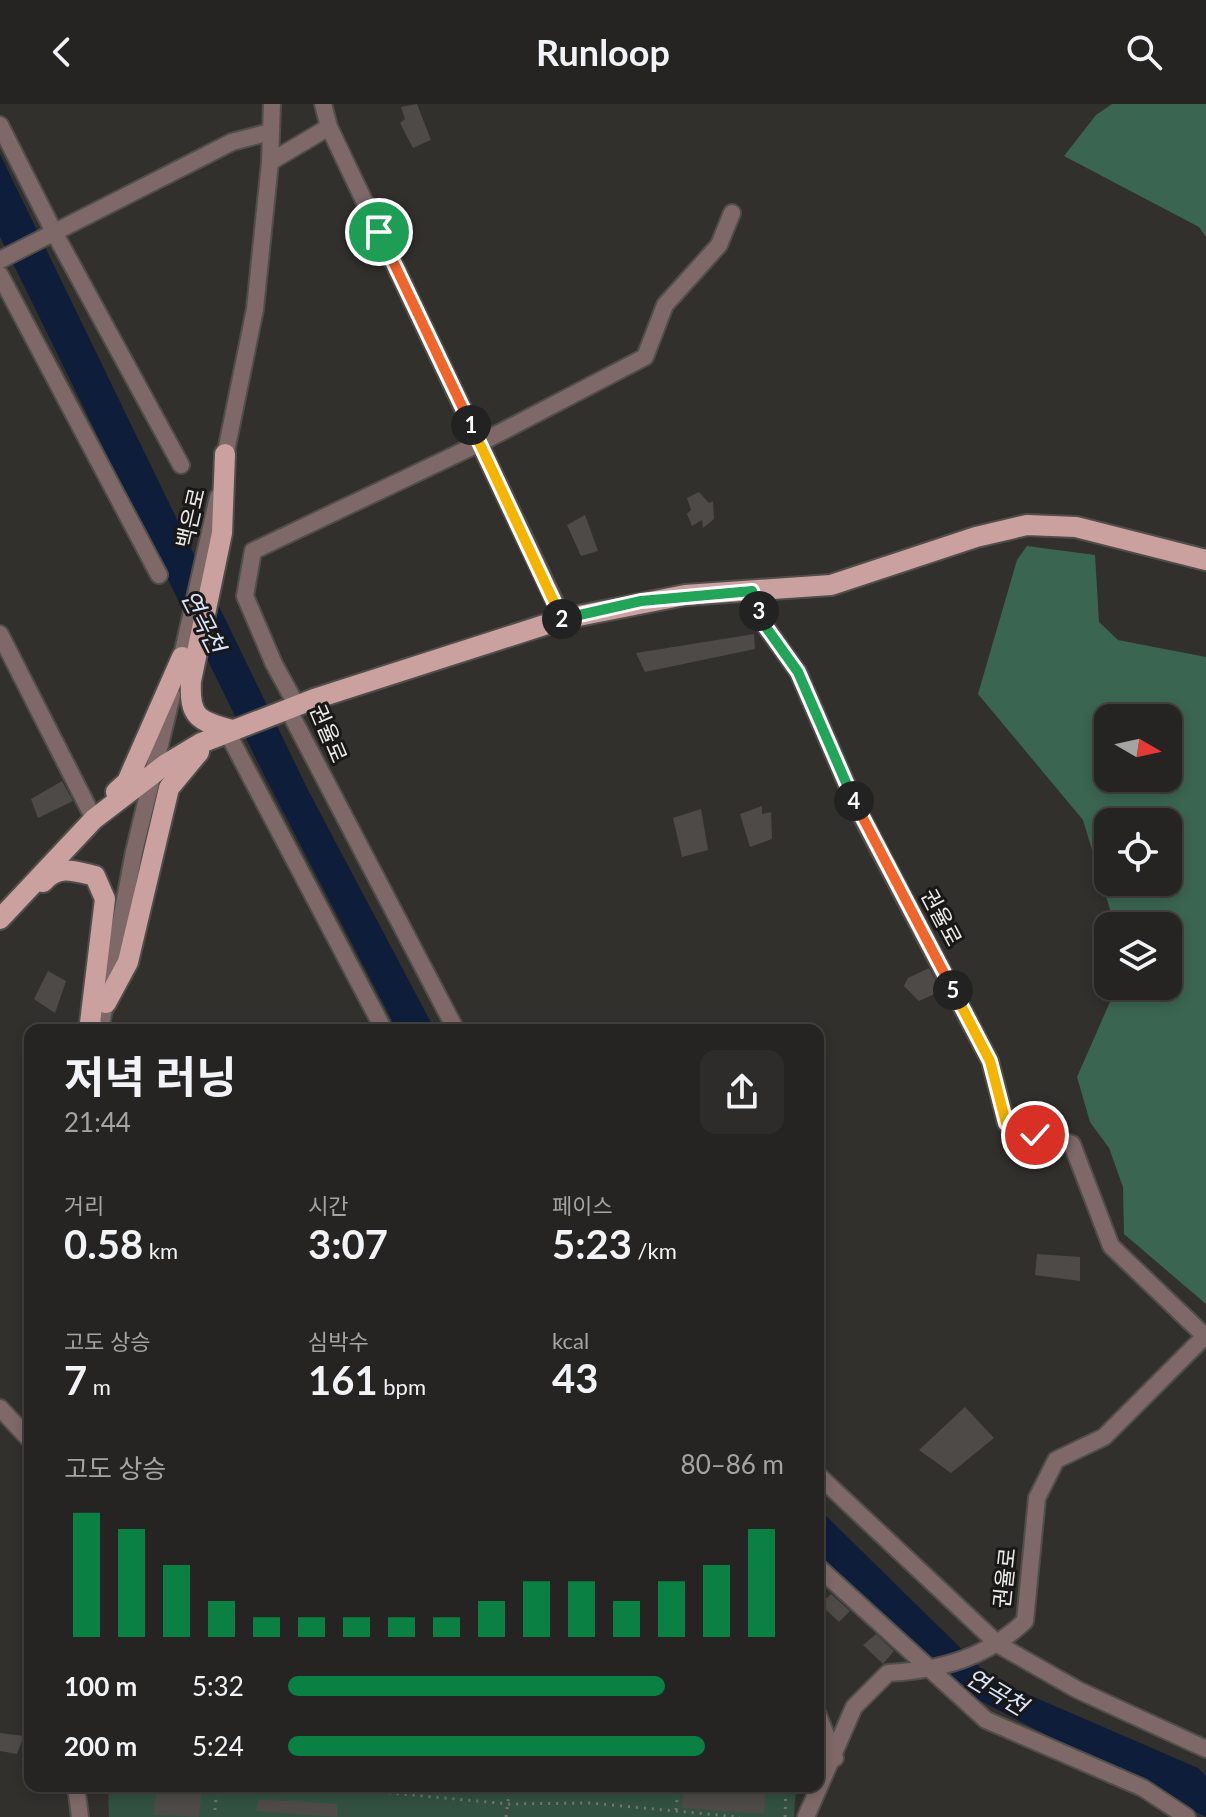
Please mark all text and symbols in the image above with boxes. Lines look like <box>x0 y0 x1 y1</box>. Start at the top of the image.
icon: back <box>40 30 84 74</box>
text: Runloop <box>536 30 670 74</box>
icon: search <box>1122 30 1166 74</box>
pin <box>345 198 413 266</box>
icon: arrive <box>357 210 401 254</box>
pin: 1 <box>451 405 491 445</box>
text: 1 <box>465 411 477 438</box>
street label: 백은로 <box>170 485 210 551</box>
water label: 연곡천 <box>176 585 233 660</box>
pin: 3 <box>739 591 779 631</box>
text: 3 <box>753 597 765 624</box>
pin: 2 <box>542 599 582 639</box>
text: 2 <box>556 605 568 632</box>
street label: 권율로 <box>305 700 353 766</box>
north arrow <box>1094 704 1182 792</box>
map controls <box>1094 704 1182 1000</box>
pin: 4 <box>834 781 874 821</box>
text: 4 <box>848 787 860 814</box>
button: locate <box>1094 808 1182 896</box>
street label: 권율로 <box>916 884 968 950</box>
button: layers <box>1094 912 1182 1000</box>
pin: 5 <box>933 970 973 1010</box>
text: 5 <box>947 976 959 1003</box>
text: 저녁 러닝 <box>64 1050 237 1102</box>
button: share <box>700 1050 784 1134</box>
pin <box>1001 1101 1069 1169</box>
text: 21:44 <box>64 1106 131 1138</box>
icon: check <box>1013 1113 1057 1157</box>
text: 거리 <box>64 1192 104 1219</box>
text: 시간 <box>308 1192 348 1219</box>
text: 페이스 <box>552 1192 613 1219</box>
text: 0.58 <box>64 1220 143 1268</box>
text: 3:07 <box>308 1220 388 1268</box>
text: 5:23 <box>552 1220 632 1268</box>
text: km <box>143 1237 178 1264</box>
text: /km <box>632 1237 677 1264</box>
text: kcal <box>552 1327 589 1354</box>
text: 고도 상승 <box>64 1328 151 1355</box>
text: 심박수 <box>308 1328 369 1355</box>
text: 43 <box>552 1354 598 1402</box>
text: 7 <box>64 1356 87 1404</box>
text: 161 <box>308 1356 378 1404</box>
text: m <box>87 1373 111 1400</box>
text: bpm <box>378 1373 426 1400</box>
text: 80–86 m <box>681 1448 784 1480</box>
text: 고도 상승 <box>64 1452 166 1484</box>
street label: 권율로 <box>987 1546 1021 1610</box>
water label: 연곡천 <box>961 1662 1035 1722</box>
text: 100 m <box>64 1670 137 1702</box>
text: 5:32 <box>192 1670 244 1702</box>
text: 200 m <box>64 1730 137 1762</box>
text: 5:24 <box>192 1730 244 1762</box>

